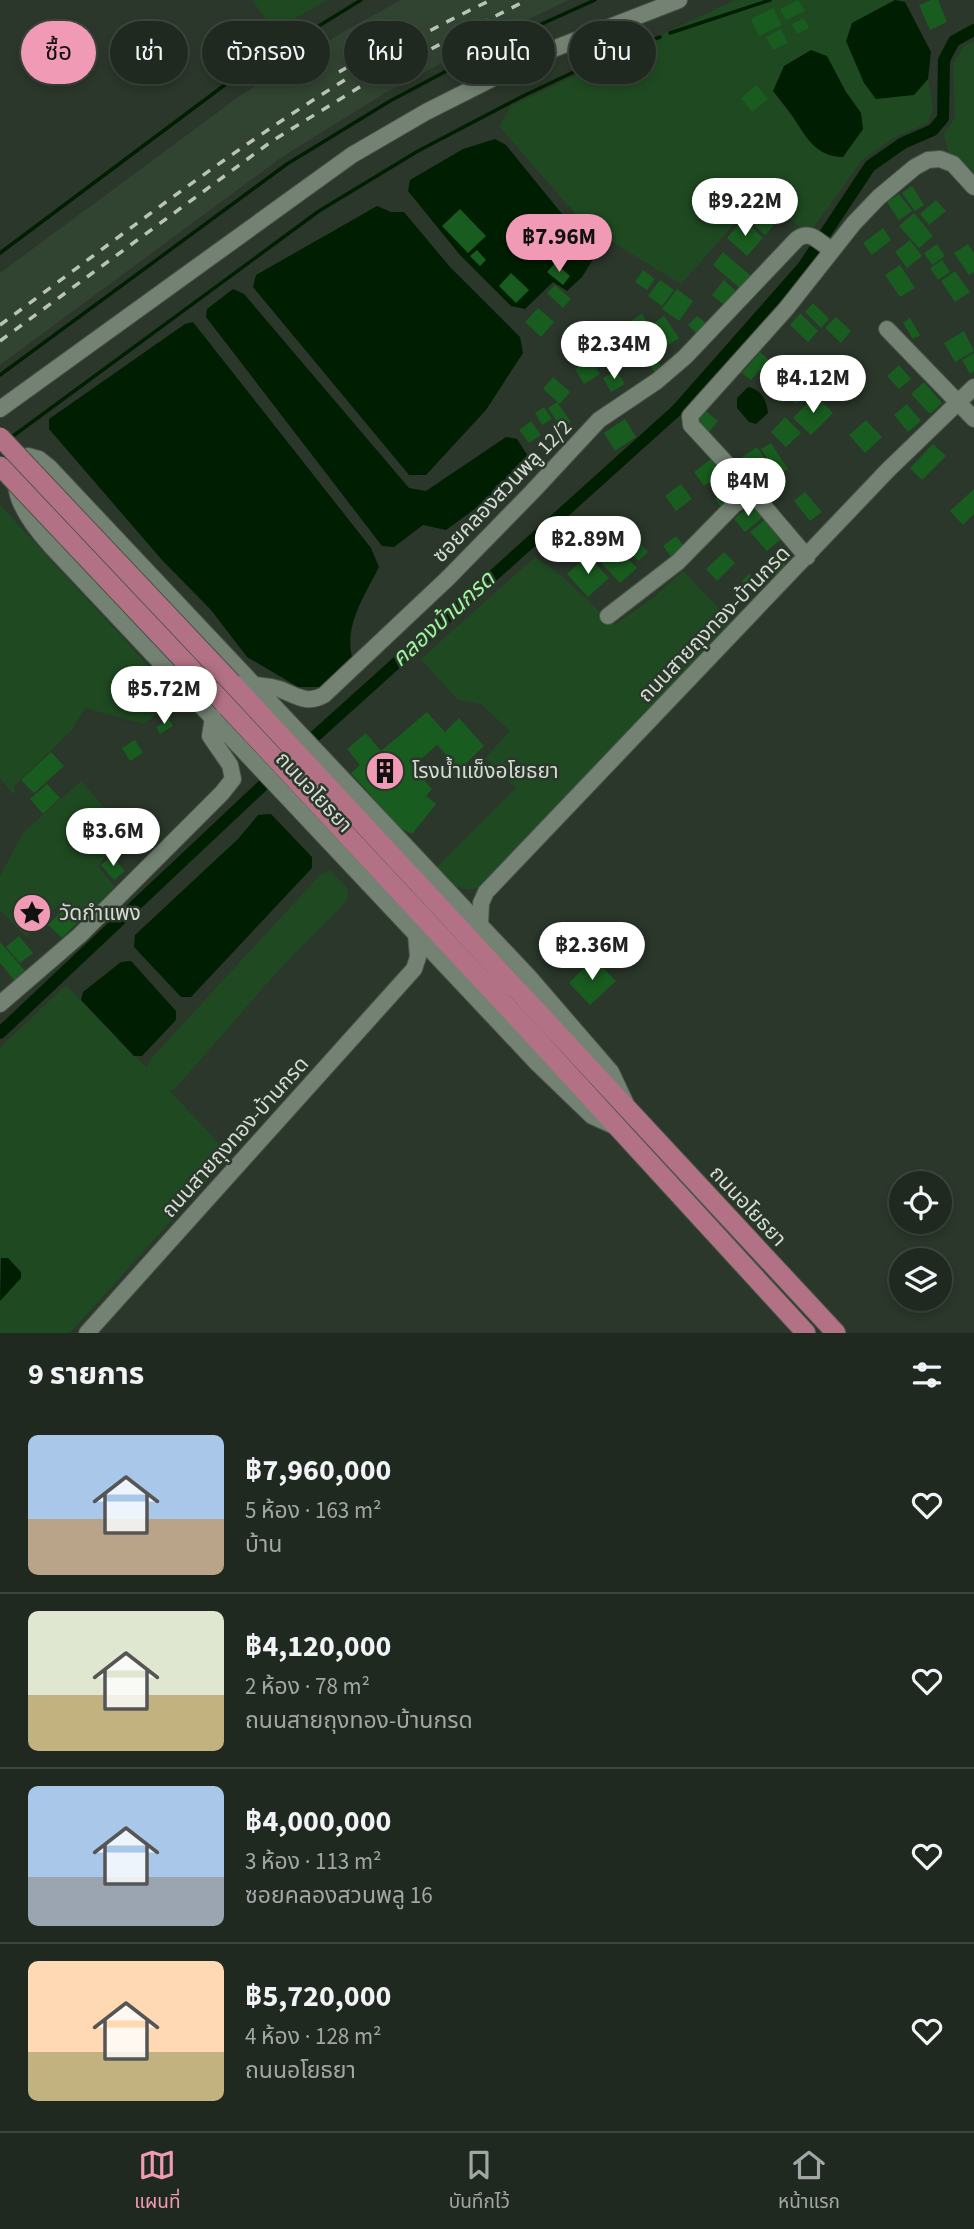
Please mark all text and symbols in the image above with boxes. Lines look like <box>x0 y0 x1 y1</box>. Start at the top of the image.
chip: ซื้อ <box>21 21 96 84</box>
chip: เช่า <box>110 21 188 84</box>
chip: ตัวกรอง <box>202 21 330 84</box>
chip: ใหม่ <box>344 21 428 84</box>
chip: คอนโด <box>442 21 555 84</box>
chip: บ้าน <box>569 21 656 84</box>
pin: ฿9.22M <box>688 178 802 238</box>
text: ฿9.22M <box>708 184 782 217</box>
pin: ฿7.96M <box>502 215 616 274</box>
text: ฿7.96M <box>522 220 596 253</box>
pin: ฿2.34M <box>557 322 671 381</box>
text: ฿2.34M <box>577 327 651 360</box>
pin: ฿4.12M <box>756 356 870 415</box>
text: ฿4.12M <box>776 361 850 394</box>
street label: ซอยคลองสวนพลู 12/2 <box>426 413 578 569</box>
pin: ฿4M <box>714 458 782 518</box>
text: ฿4M <box>726 464 770 497</box>
pin: ฿2.89M <box>531 516 645 576</box>
text: ฿2.89M <box>551 522 625 555</box>
street label: ถนนสายถุงทอง-บ้านกรด <box>631 539 797 709</box>
water label: คลองบ้านกรด <box>384 563 503 675</box>
pin: ฿5.72M <box>107 666 221 726</box>
text: ฿5.72M <box>127 672 201 705</box>
street label: ถนนอโยธยา <box>269 745 359 839</box>
building icon: โรงน้ำแข็งอโยธยา <box>364 750 406 792</box>
place label: โรงน้ำแข็งอโยธยา <box>412 756 558 786</box>
pin: ฿3.6M <box>64 808 162 868</box>
text: ฿3.6M <box>82 814 144 847</box>
place icon: วัดกำแพง <box>11 892 53 934</box>
place label: วัดกำแพง <box>59 898 141 928</box>
pin: ฿2.36M <box>535 922 649 982</box>
text: ฿2.36M <box>555 928 629 961</box>
street label: ถนนสายถุงทอง-บ้านกรด <box>154 1050 316 1224</box>
street label: ถนนอโยธยา <box>703 1159 793 1253</box>
map controls <box>889 1171 952 1311</box>
button: locate <box>889 1171 952 1234</box>
button: layers <box>889 1248 952 1311</box>
text: 9 รายการ <box>28 1353 144 1396</box>
icon: filters <box>908 1356 946 1394</box>
text: ฿7,960,000 <box>245 1449 391 1492</box>
icon: home <box>84 1463 168 1547</box>
icon: heart <box>908 1486 946 1524</box>
text: 5 ห้อง · 163 m² <box>245 1494 381 1527</box>
text: บ้าน <box>245 1528 282 1561</box>
text: ฿4,120,000 <box>245 1625 391 1668</box>
icon: home <box>84 1639 168 1723</box>
icon: heart <box>908 1662 946 1700</box>
text: 2 ห้อง · 78 m² <box>245 1670 370 1703</box>
text: ถนนสายถุงทอง-บ้านกรด <box>245 1704 473 1737</box>
text: ฿4,000,000 <box>245 1800 391 1843</box>
icon: home <box>84 1814 168 1898</box>
icon: heart <box>908 1837 946 1875</box>
text: 3 ห้อง · 113 m² <box>245 1845 381 1878</box>
text: ซอยคลองสวนพลู 16 <box>245 1879 433 1912</box>
text: ฿5,720,000 <box>245 1975 391 2018</box>
icon: home <box>84 1989 168 2073</box>
icon: heart <box>908 2012 946 2050</box>
text: 4 ห้อง · 128 m² <box>245 2020 381 2053</box>
text: ถนนอโยธยา <box>245 2054 356 2087</box>
tab: แผนที่ <box>134 2146 180 2217</box>
tab: บันทึกไว้ <box>449 2146 510 2217</box>
tab: หน้าแรก <box>778 2146 840 2217</box>

